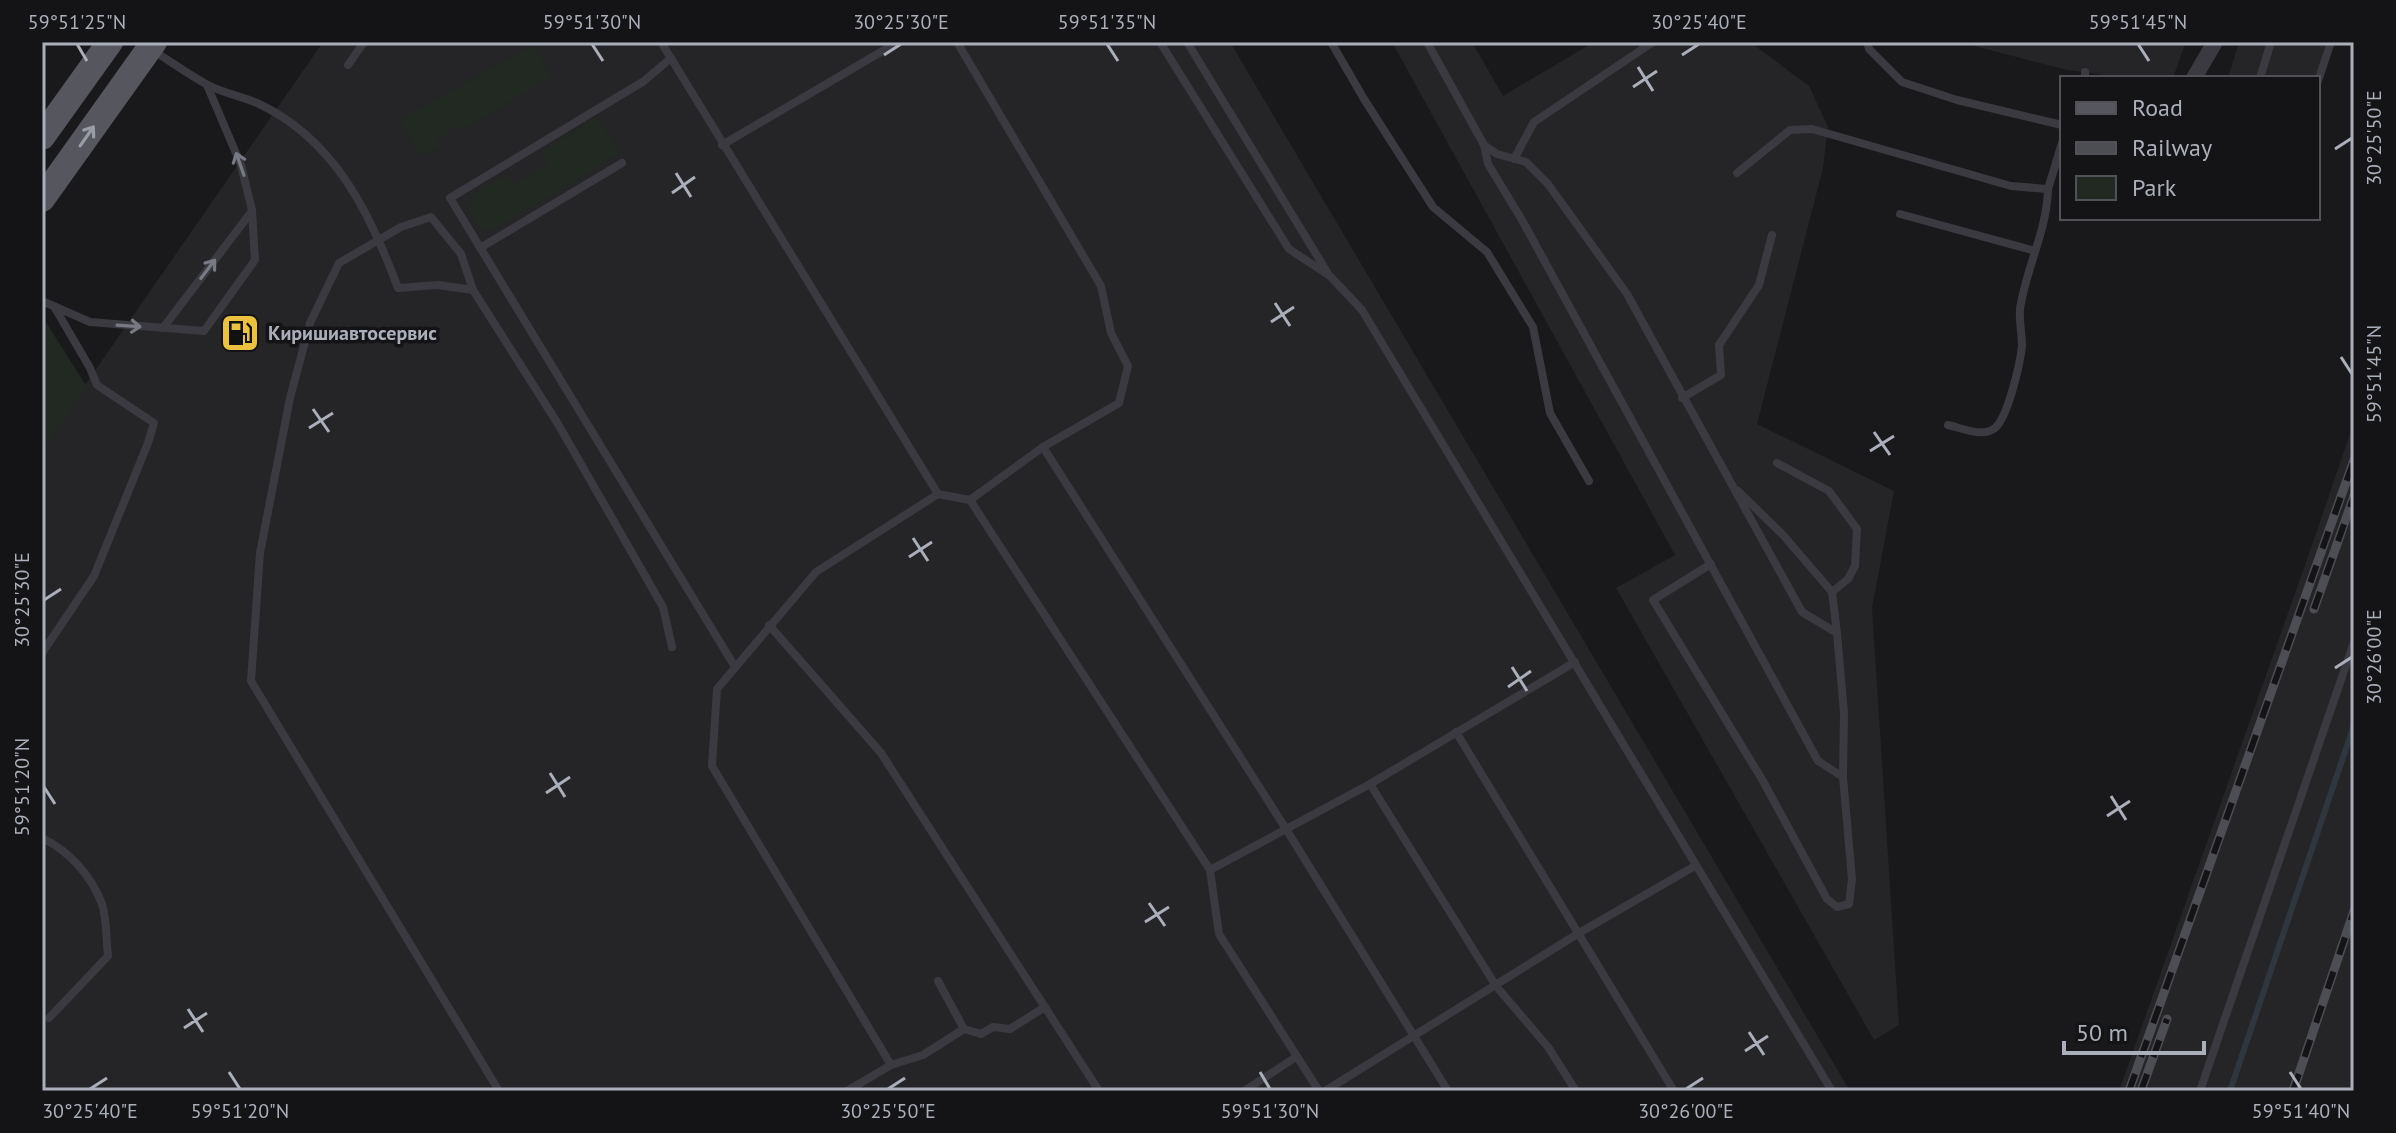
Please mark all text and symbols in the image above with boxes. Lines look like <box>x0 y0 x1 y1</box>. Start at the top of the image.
text: 59°51'25"N <box>28 9 126 35</box>
text: 59°51'30"N <box>543 9 641 35</box>
text: 30°25'30"E <box>853 9 949 35</box>
text: 59°51'35"N <box>1058 9 1156 35</box>
text: 30°25'40"E <box>1651 9 1747 35</box>
text: 59°51'45"N <box>2089 9 2187 35</box>
legend <box>2060 76 2320 220</box>
text: 30°25'50"E <box>2361 90 2387 186</box>
text: Road <box>2132 92 2183 123</box>
one-way arrow <box>79 125 95 147</box>
text: Railway <box>2132 132 2212 163</box>
one-way arrow <box>231 152 246 177</box>
text: Park <box>2132 172 2177 203</box>
one-way arrow <box>199 259 216 280</box>
fuel station icon: Киришиавтосервис <box>219 312 261 354</box>
one-way arrow <box>115 319 142 334</box>
place label: Киришиавтосервис <box>268 320 437 346</box>
text: 59°51'45"N <box>2361 325 2387 423</box>
text: 30°25'30"E <box>9 552 35 648</box>
text: 30°26'00"E <box>2361 609 2387 705</box>
text: 59°51'20"N <box>9 738 35 836</box>
scale bar <box>2064 1005 2204 1055</box>
text: 50 m <box>2076 1017 2128 1048</box>
text: 30°25'40"E <box>42 1098 138 1124</box>
text: 59°51'20"N <box>191 1098 289 1124</box>
text: 30°25'50"E <box>840 1098 936 1124</box>
text: 59°51'30"N <box>1221 1098 1319 1124</box>
text: 30°26'00"E <box>1638 1098 1734 1124</box>
text: 59°51'40"N <box>2252 1098 2350 1124</box>

